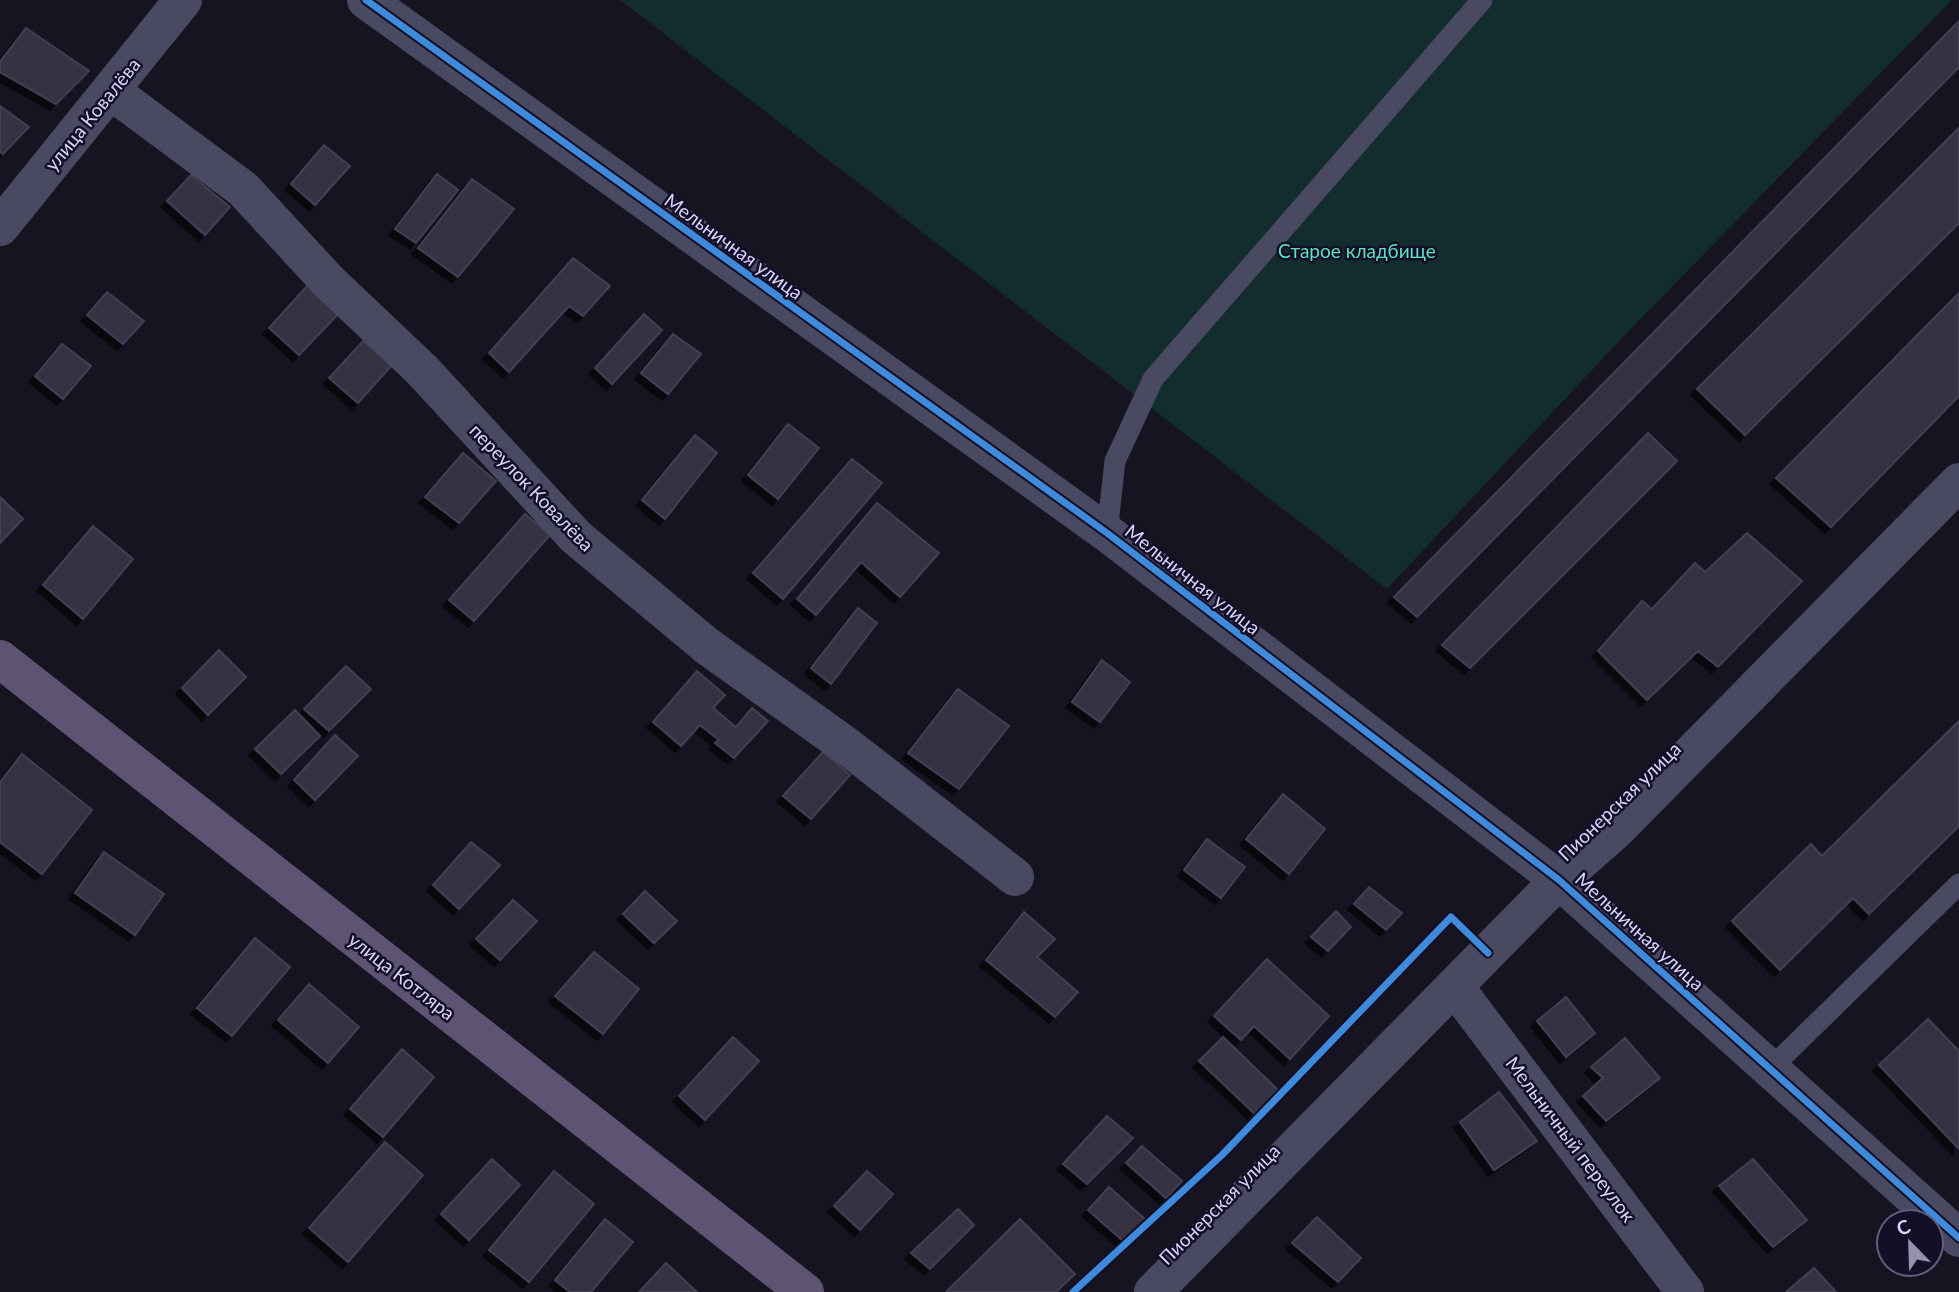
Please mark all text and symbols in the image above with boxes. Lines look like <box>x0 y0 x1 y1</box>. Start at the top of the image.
street label: улица Ковалёва <box>39 53 145 175</box>
street label: Мельничная улица <box>660 188 808 304</box>
park label: Старое кладбище <box>1278 239 1436 262</box>
street label: переулок Ковалёва <box>465 418 599 556</box>
street label: Мельничная улица <box>1121 519 1265 639</box>
street label: Пионерская улица <box>1553 737 1685 865</box>
street label: Мельничная улица <box>1571 867 1709 995</box>
street label: улица Котляра <box>344 927 460 1025</box>
street label: Мельничный переулок <box>1501 1052 1641 1226</box>
street label: Пионерская улица <box>1154 1139 1284 1269</box>
north arrow <box>1875 1208 1945 1278</box>
text: С <box>1893 1214 1914 1240</box>

